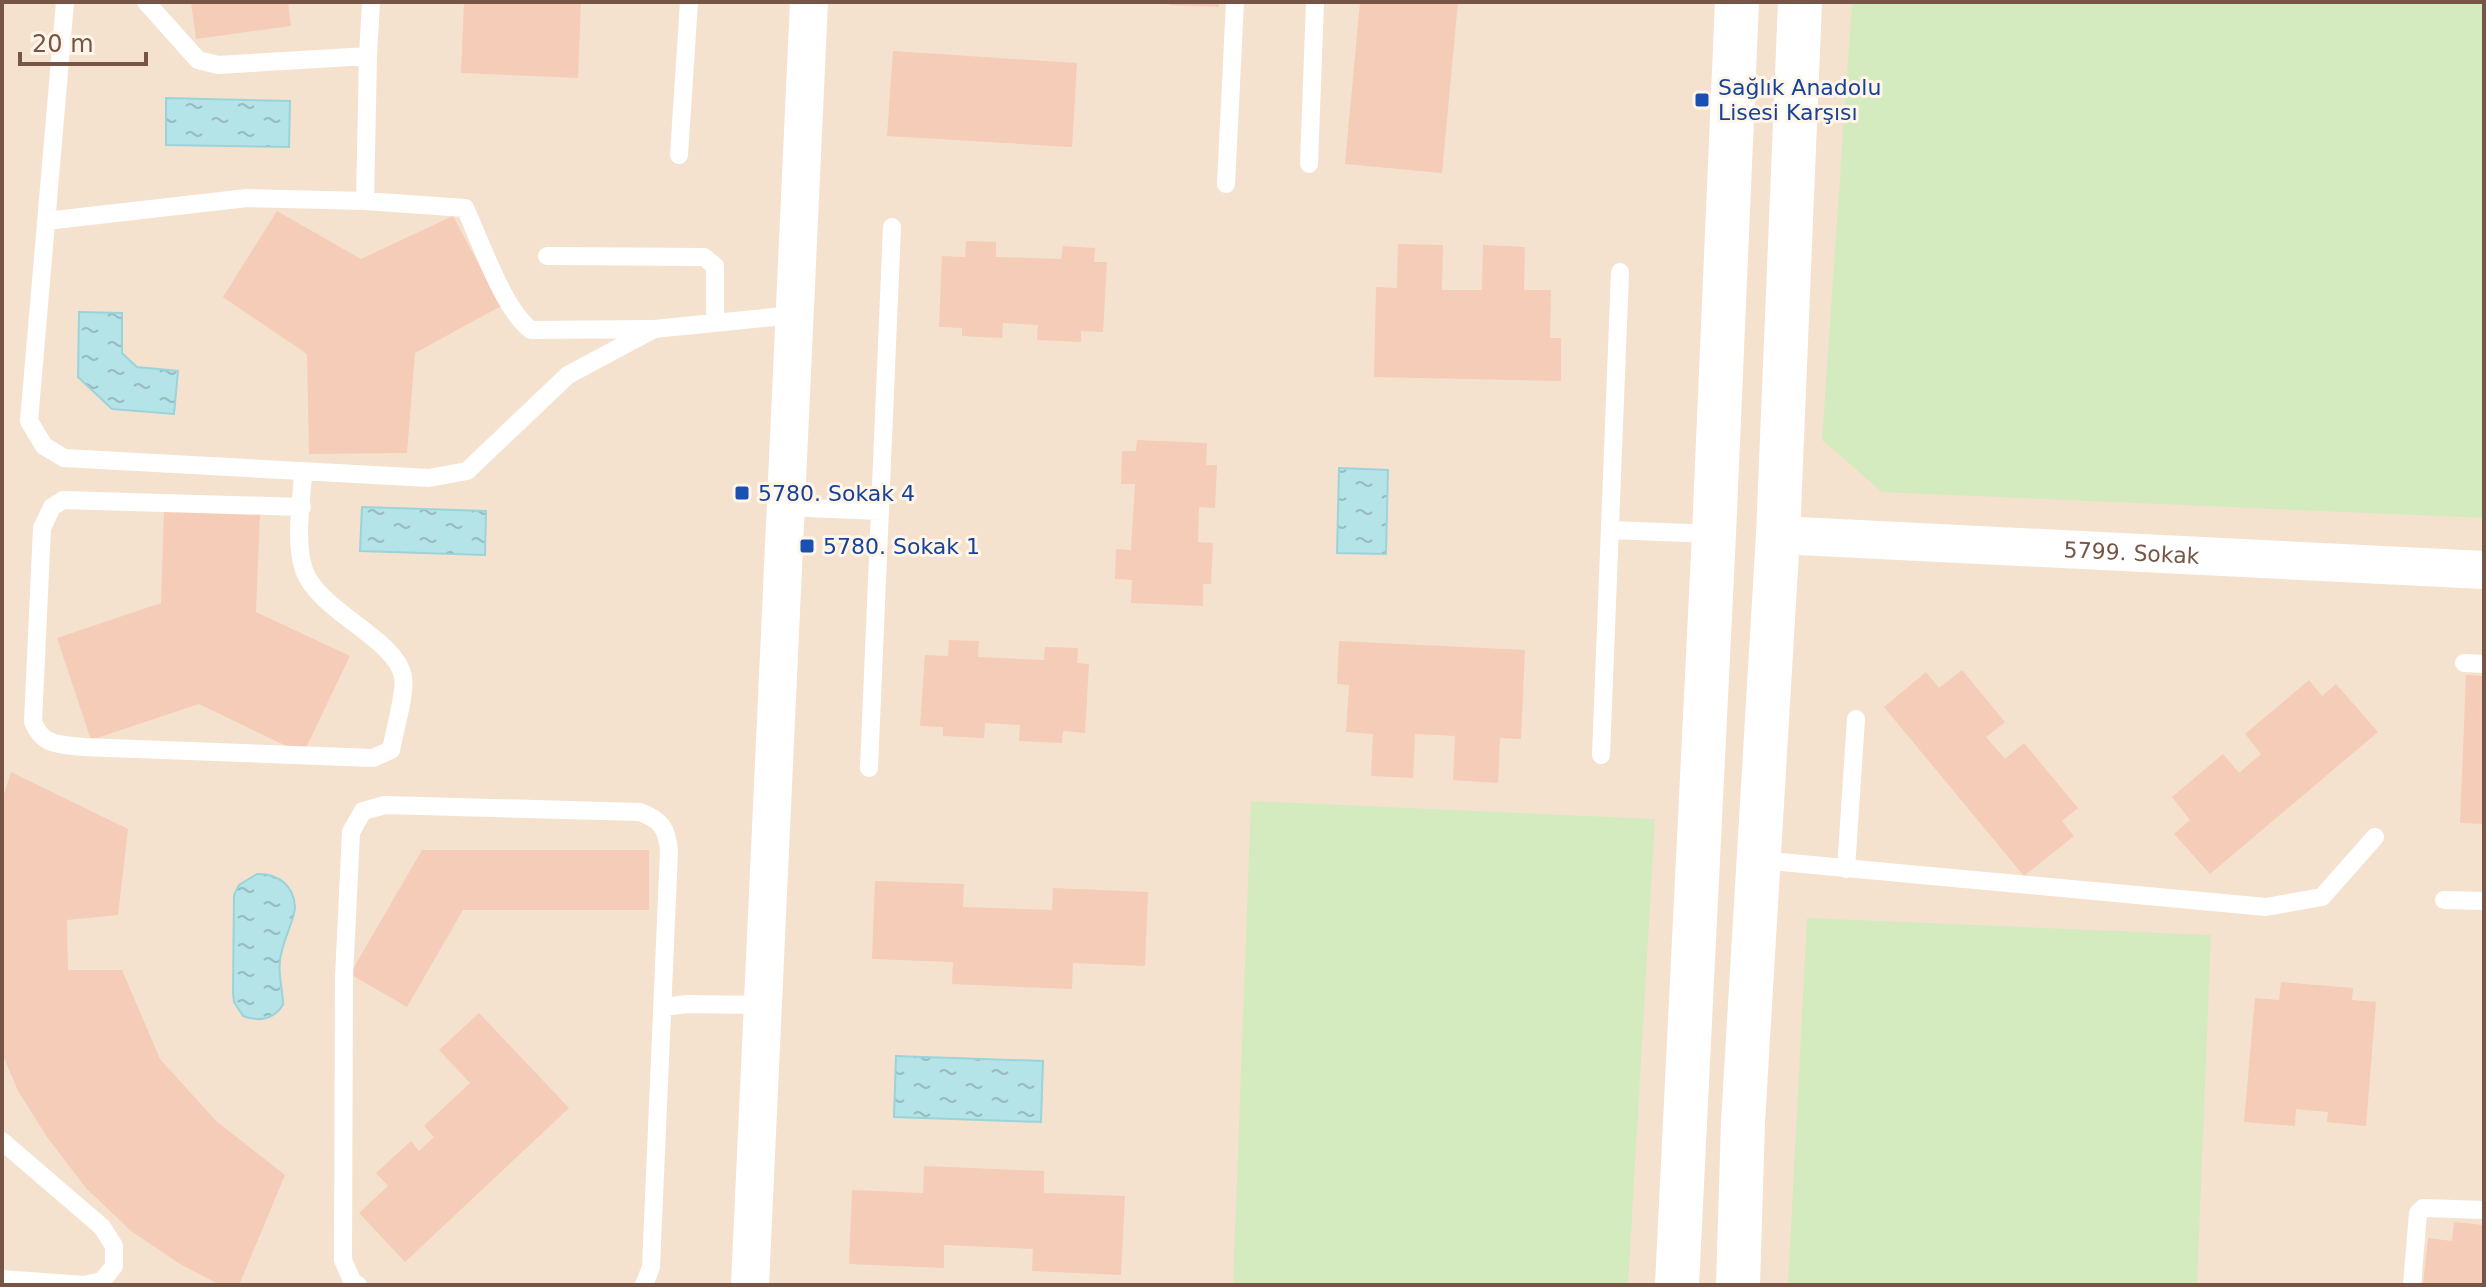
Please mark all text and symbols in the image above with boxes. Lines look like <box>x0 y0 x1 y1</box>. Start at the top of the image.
scale bar <box>20 16 146 66</box>
text: 20 m <box>32 30 94 58</box>
place label: Sağlık Anadolu Lisesi Karşısı <box>1718 75 1881 125</box>
marker: Sağlık Anadolu Lisesi Karşısı <box>1693 91 1711 109</box>
place label: 5780. Sokak 4 <box>758 481 915 506</box>
marker: 5780. Sokak 4 <box>733 484 751 502</box>
place label: 5780. Sokak 1 <box>823 534 980 559</box>
marker: 5780. Sokak 1 <box>798 537 816 555</box>
street label: 5799. Sokak <box>2063 537 2200 569</box>

